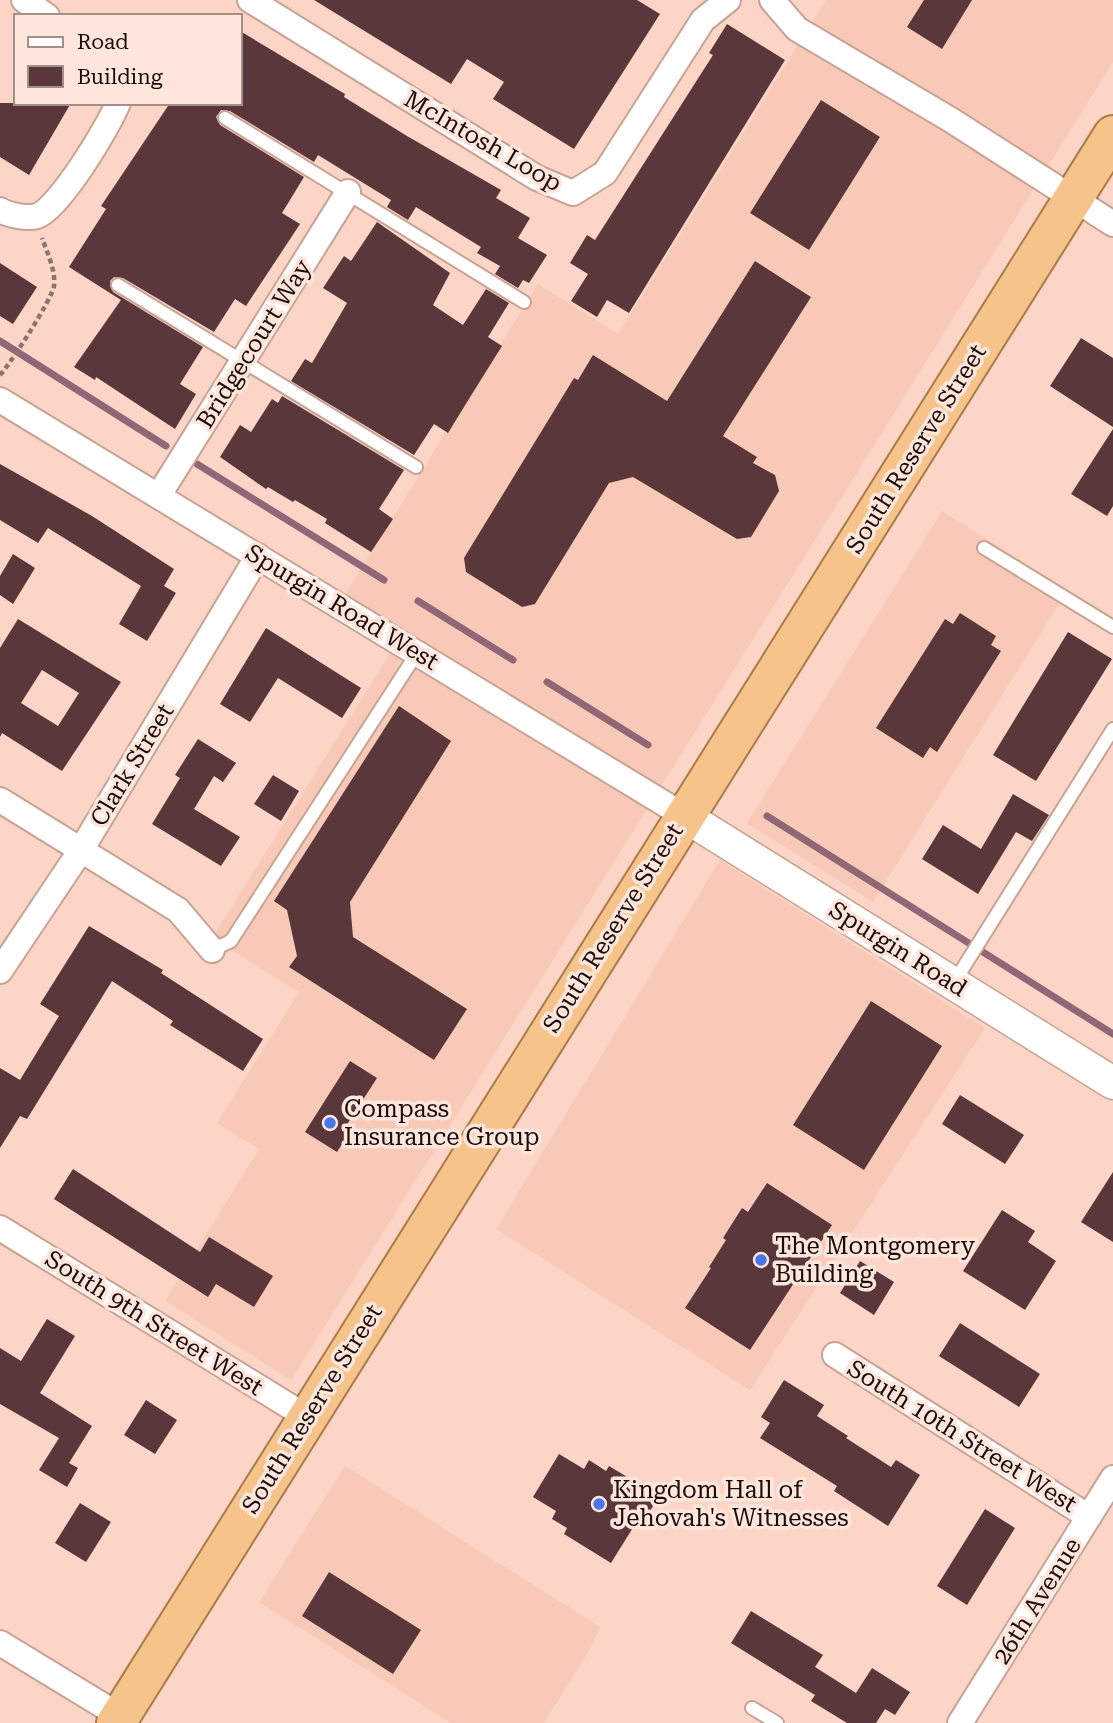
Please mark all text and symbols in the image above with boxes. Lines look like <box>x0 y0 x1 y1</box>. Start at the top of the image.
legend <box>14 14 242 105</box>
text: Road <box>77 30 129 54</box>
text: Building <box>77 65 163 89</box>
street label: McIntosh Loop <box>399 85 567 197</box>
street label: Bridgecourt Way <box>191 254 318 434</box>
street label: South Reserve Street <box>840 339 992 559</box>
street label: Spurgin Road West <box>241 538 443 676</box>
street label: Clark Street <box>85 699 179 831</box>
street label: South Reserve Street <box>537 818 689 1038</box>
street label: Spurgin Road <box>824 896 972 1002</box>
place label: Compass Insurance Group <box>344 1095 539 1151</box>
marker: Compass Insurance Group <box>322 1115 338 1131</box>
place label: The Montgomery Building <box>775 1232 976 1288</box>
street label: South 9th Street West <box>40 1245 268 1401</box>
marker: The Montgomery Building <box>753 1252 769 1268</box>
street label: South Reserve Street <box>236 1299 388 1519</box>
street label: South 10th Street West <box>842 1354 1082 1518</box>
place label: Kingdom Hall of Jehovah's Witnesses <box>613 1476 849 1532</box>
marker: Kingdom Hall of Jehovah's Witnesses <box>591 1496 607 1512</box>
street label: 26th Avenue <box>987 1533 1087 1669</box>

